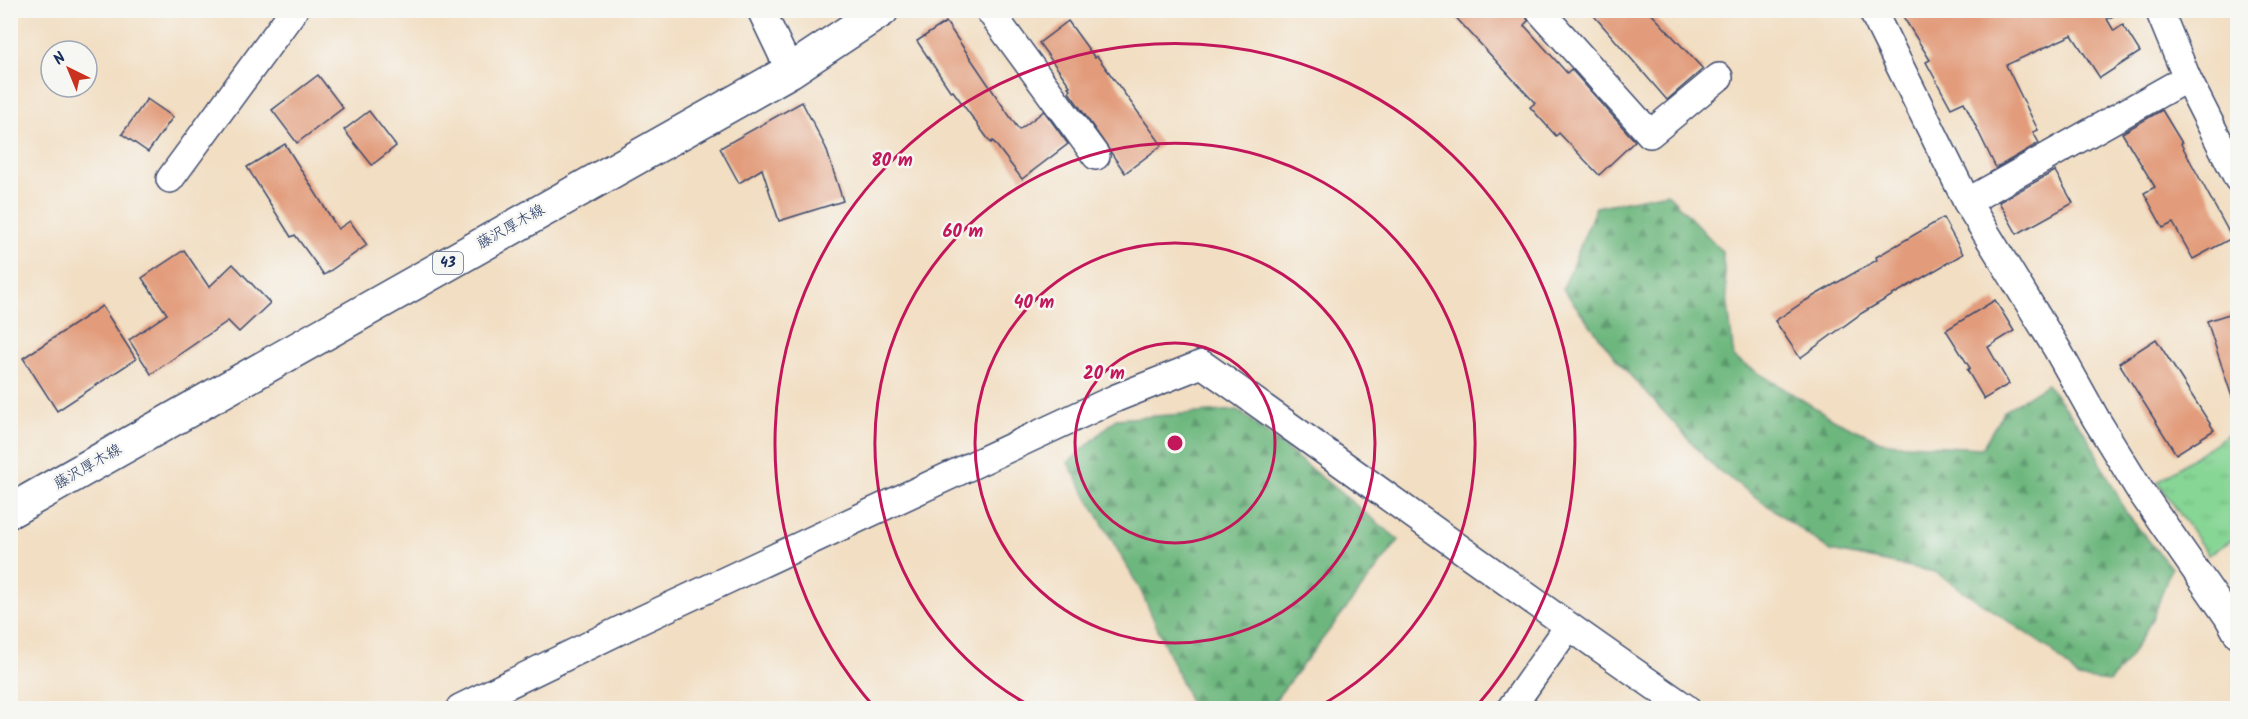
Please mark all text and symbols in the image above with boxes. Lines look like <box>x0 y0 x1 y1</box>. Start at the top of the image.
north arrow <box>39 39 99 99</box>
text: N <box>48 47 72 72</box>
text: 80 m <box>871 147 913 176</box>
street label: 藤沢厚木線 <box>472 198 550 256</box>
text: 60 m <box>943 218 984 247</box>
road number: 43 <box>433 252 463 274</box>
text: 40 m <box>1014 289 1055 318</box>
text: 20 m <box>1083 360 1125 389</box>
centre of rings <box>1165 433 1185 453</box>
street label: 藤沢厚木線 <box>50 438 126 496</box>

